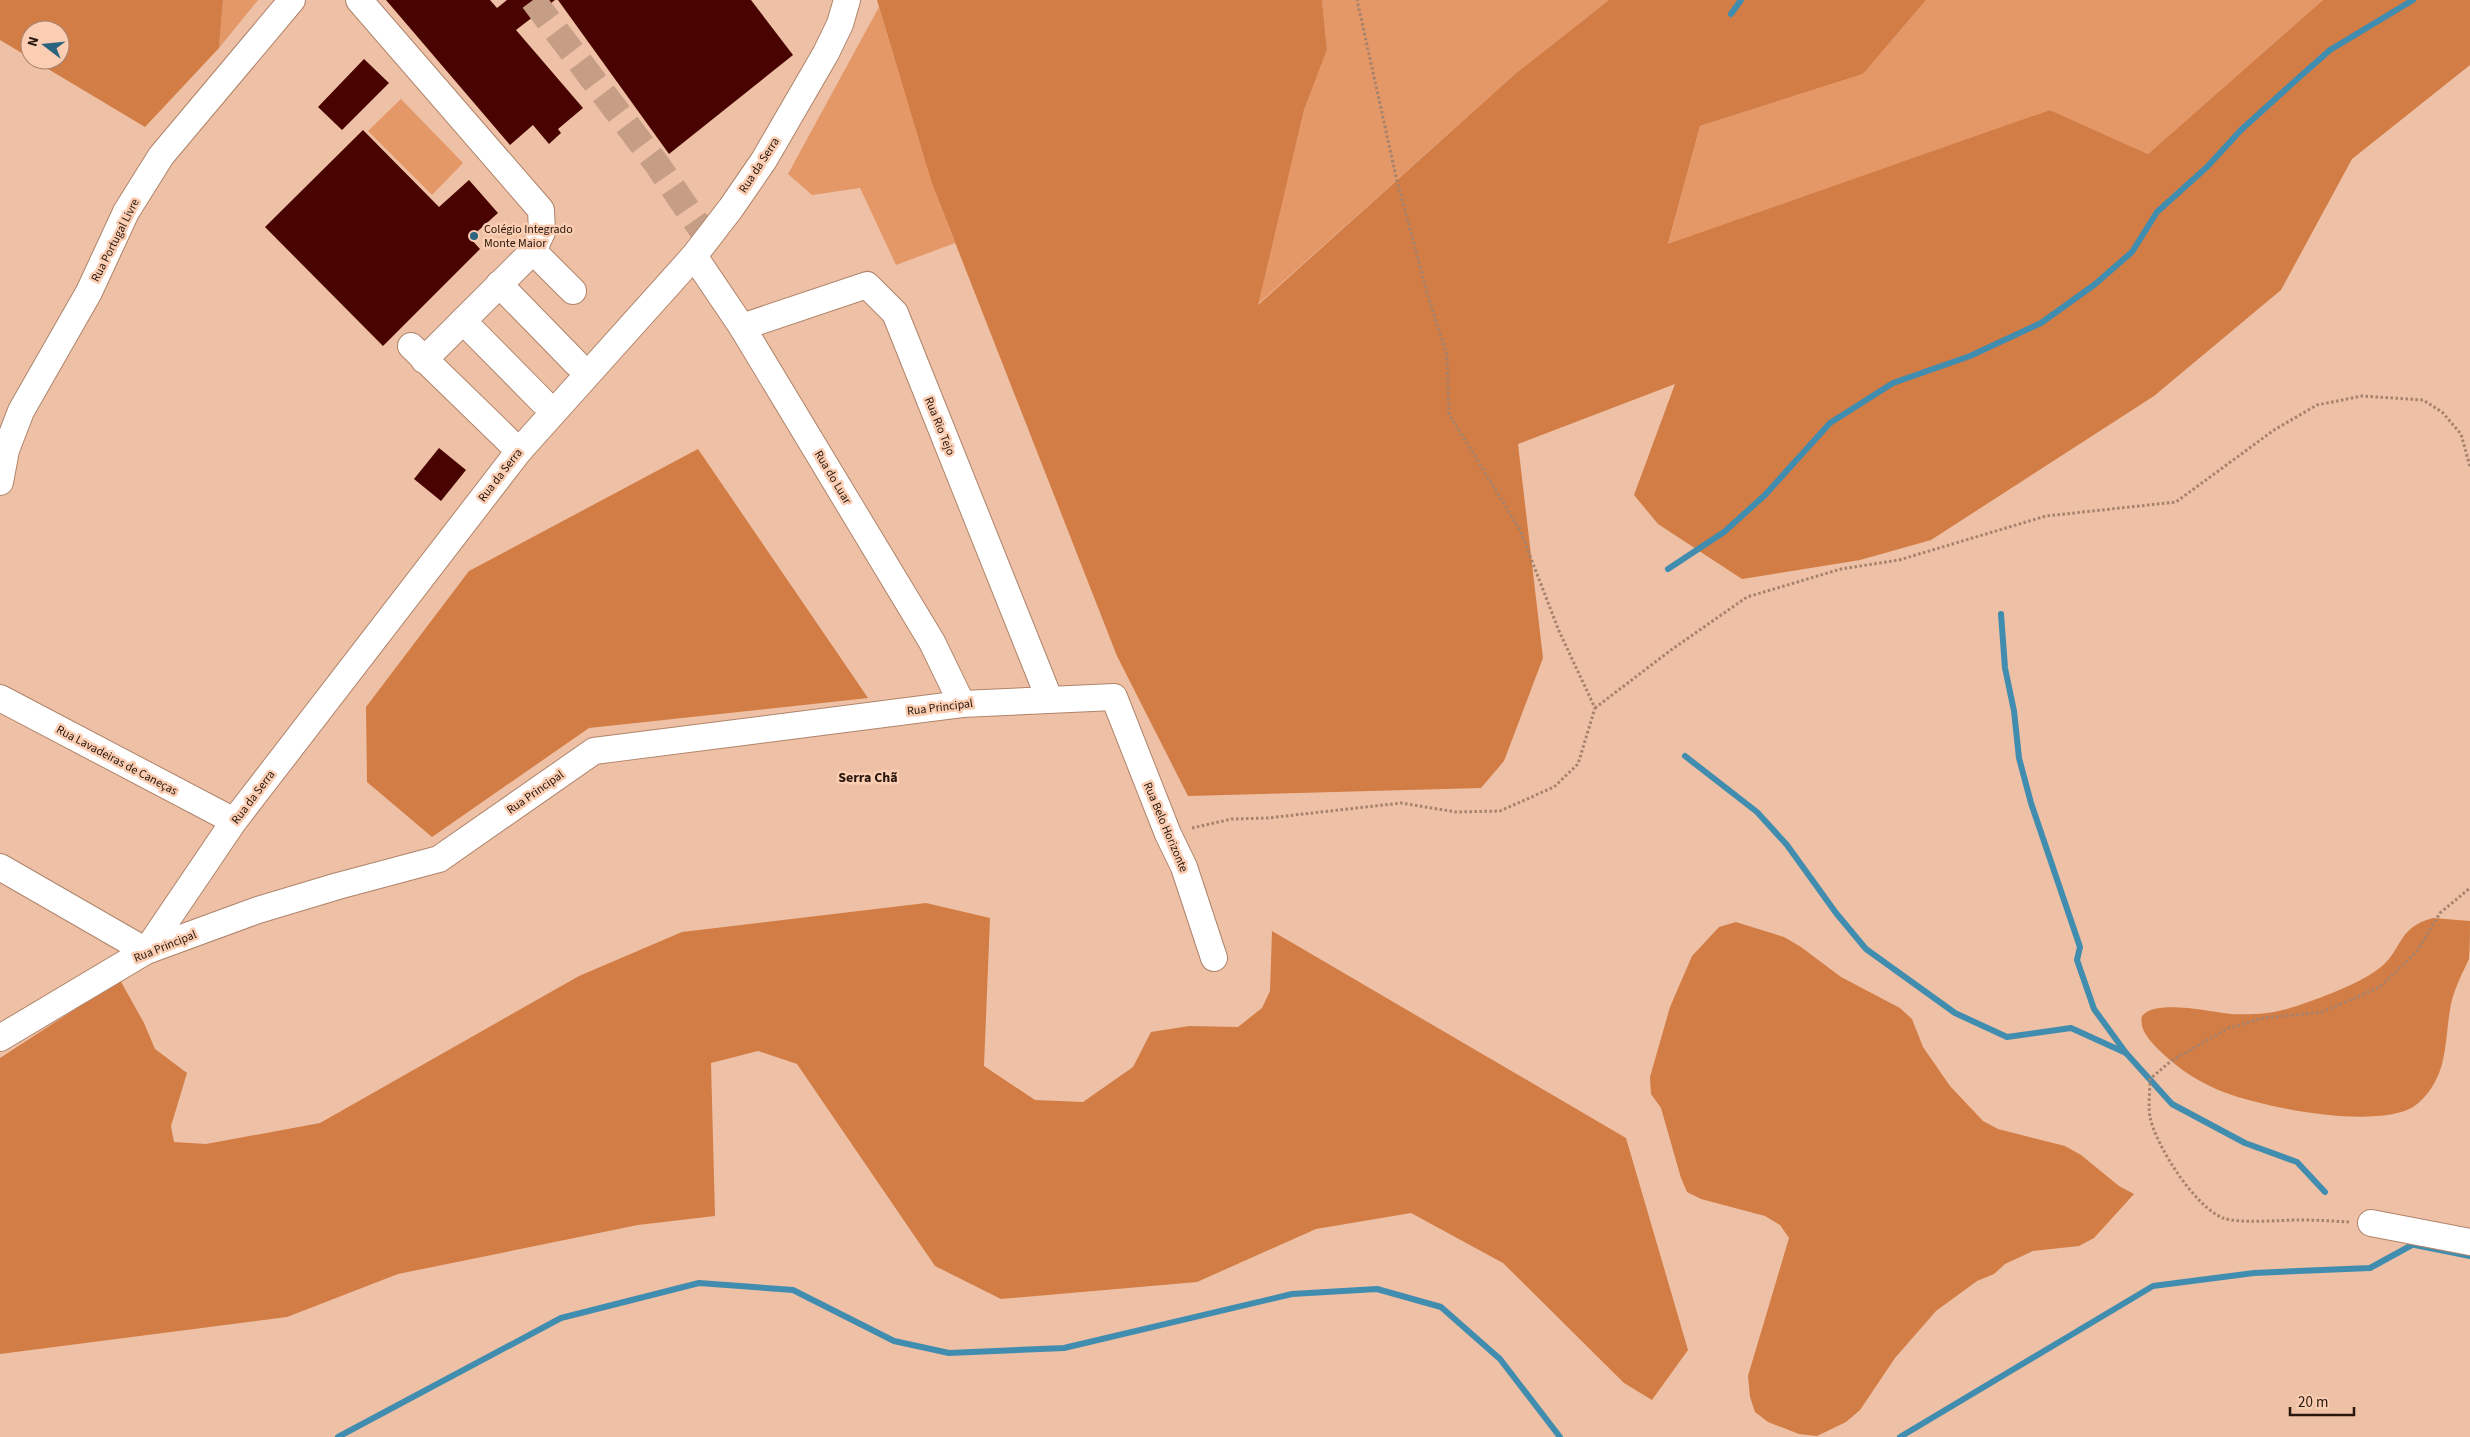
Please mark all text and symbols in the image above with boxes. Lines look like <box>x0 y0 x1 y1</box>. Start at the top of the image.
north arrow <box>20 20 70 70</box>
text: N <box>23 34 44 49</box>
street label: Rua da Serra <box>735 134 784 196</box>
street label: Rua Portugal Livre <box>87 196 144 285</box>
place label: Colégio Integrado Monte Maior <box>484 221 573 252</box>
marker: Colégio Integrado Monte Maior <box>468 230 480 242</box>
street label: Rua Rio Tejo <box>920 394 959 458</box>
street label: Rua da Serra <box>474 445 527 506</box>
street label: Rua do Luar <box>810 447 856 508</box>
street label: Rua Principal <box>906 695 974 720</box>
street label: Rua Lavadeiras de Caneças <box>53 721 180 800</box>
street label: Rua Principal <box>503 766 567 818</box>
street label: Rua da Serra <box>228 767 279 828</box>
district label: Serra Chã <box>838 768 898 788</box>
street label: Rua Belo Horizonte <box>1139 780 1192 875</box>
street label: Rua Principal <box>131 926 199 967</box>
scale bar <box>2290 1384 2354 1416</box>
text: 20 m <box>2298 1392 2328 1413</box>

